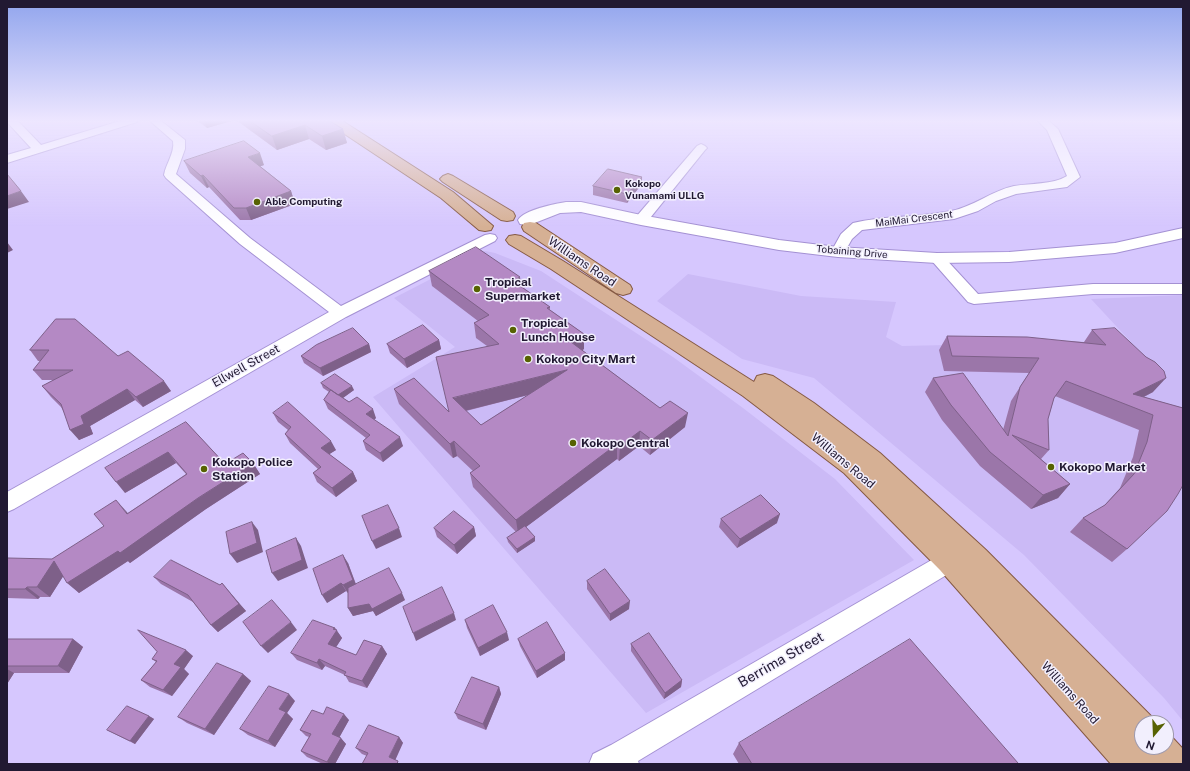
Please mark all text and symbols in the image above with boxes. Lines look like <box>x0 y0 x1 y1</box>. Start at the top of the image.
place label: Kokopo Vunamami ULLG <box>625 178 704 202</box>
marker: Kokopo Vunamami ULLG <box>612 185 622 195</box>
place label: Able Computing <box>265 196 342 208</box>
marker: Able Computing <box>252 197 262 207</box>
street label: MaiMai Crescent <box>875 208 953 230</box>
street label: Williams Road <box>545 234 619 290</box>
street label: Tobaining Drive <box>816 243 888 261</box>
place label: Tropical Supermarket <box>485 275 560 303</box>
marker: Tropical Supermarket <box>472 284 482 294</box>
place label: Tropical Lunch House <box>521 316 595 344</box>
marker: Tropical Lunch House <box>508 325 518 335</box>
street label: Ellwell Street <box>210 341 282 391</box>
place label: Kokopo City Mart <box>536 352 636 366</box>
marker: Kokopo City Mart <box>523 354 533 364</box>
street label: Williams Road <box>808 430 878 492</box>
place label: Kokopo Central <box>581 436 670 450</box>
marker: Kokopo Central <box>568 438 578 448</box>
place label: Kokopo Police Station <box>212 455 293 483</box>
place label: Kokopo Market <box>1059 460 1146 474</box>
marker: Kokopo Market <box>1046 462 1056 472</box>
marker: Kokopo Police Station <box>199 464 209 474</box>
street label: Berrima Street <box>735 629 827 691</box>
street label: Williams Road <box>1038 659 1102 727</box>
north arrow <box>1134 715 1174 755</box>
text: N <box>1144 738 1156 752</box>

